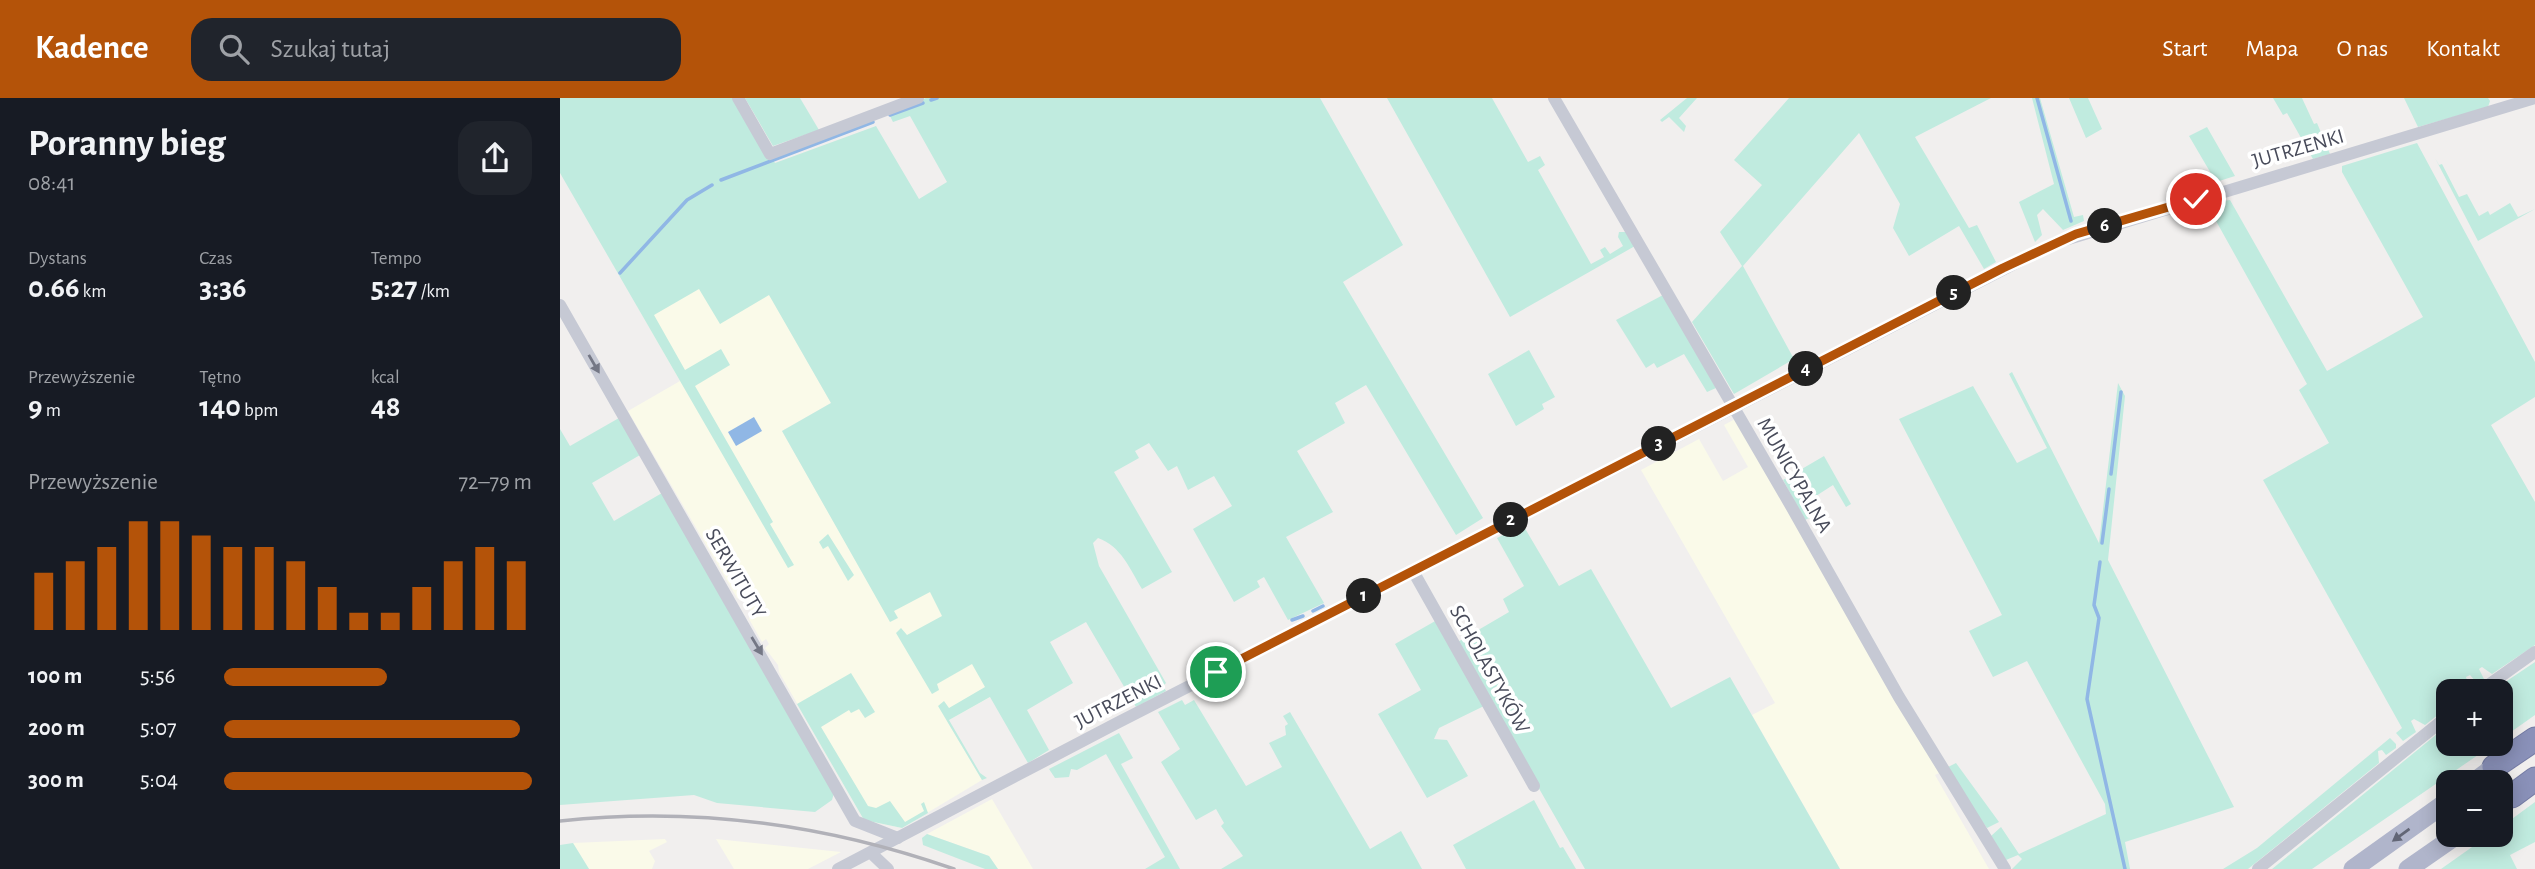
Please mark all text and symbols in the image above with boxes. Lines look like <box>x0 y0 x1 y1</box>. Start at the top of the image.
search box <box>191 18 681 81</box>
icon: search <box>215 30 253 68</box>
text: Kadence <box>35 32 149 65</box>
text: Szukaj tutaj <box>271 36 390 62</box>
text: Start <box>2162 37 2207 61</box>
text: Mapa <box>2245 37 2299 61</box>
text: O nas <box>2337 37 2388 61</box>
text: Kontakt <box>2426 37 2500 61</box>
button: share <box>458 121 532 195</box>
text: Poranny bieg <box>28 125 226 163</box>
street label: JUTRZENKI <box>2250 125 2346 172</box>
pin <box>2166 169 2226 229</box>
text: 08:41 <box>28 172 75 195</box>
icon: check <box>2177 180 2215 218</box>
pin: 6 <box>2088 208 2122 244</box>
text: 6 <box>2100 216 2109 235</box>
text: Dystans <box>28 249 87 268</box>
text: Czas <box>199 249 232 268</box>
text: Tempo <box>371 249 422 268</box>
text: 0.66 <box>28 273 79 303</box>
text: 3:36 <box>199 273 247 303</box>
text: 5:27 <box>371 273 418 303</box>
pin: 5 <box>1936 276 1972 310</box>
text: km <box>79 282 106 301</box>
text: /km <box>418 282 450 301</box>
text: 5 <box>1949 283 1958 302</box>
pin: 4 <box>1788 352 1824 386</box>
one-way arrow <box>588 355 600 374</box>
text: 4 <box>1801 359 1810 378</box>
text: Przewyższenie <box>28 368 135 387</box>
text: Tętno <box>199 368 241 387</box>
text: kcal <box>371 368 400 387</box>
text: 9 <box>28 392 43 422</box>
text: 140 <box>199 392 241 422</box>
text: 48 <box>371 392 401 422</box>
text: m <box>43 401 61 420</box>
text: bpm <box>241 401 278 420</box>
street label: MUNICYPALNA <box>1753 414 1836 536</box>
pin: 3 <box>1642 426 1676 462</box>
text: 3 <box>1654 434 1663 453</box>
text: Przewyższenie <box>28 471 158 494</box>
text: 72–79 m <box>458 471 532 494</box>
pin: 2 <box>1494 502 1528 538</box>
text: 2 <box>1506 510 1515 529</box>
street label: SERWITUTY <box>701 525 770 622</box>
pin: 1 <box>1346 578 1382 614</box>
text: 1 <box>1360 586 1367 605</box>
street label: SCHOLASTYKÓW <box>1446 601 1535 737</box>
one-way arrow <box>750 637 763 656</box>
pin <box>1186 642 1246 702</box>
icon: arrive <box>1197 653 1235 691</box>
text: 100 m <box>28 665 82 688</box>
text: 5:56 <box>140 665 175 688</box>
street label: JUTRZENKI <box>1071 671 1165 732</box>
map controls <box>2436 679 2513 847</box>
button: + <box>2436 679 2513 756</box>
text: 200 m <box>28 717 85 740</box>
text: 5:07 <box>140 717 177 740</box>
text: 300 m <box>28 769 84 792</box>
text: 5:04 <box>140 769 178 792</box>
button: − <box>2436 770 2513 847</box>
one-way arrow <box>2391 828 2410 842</box>

